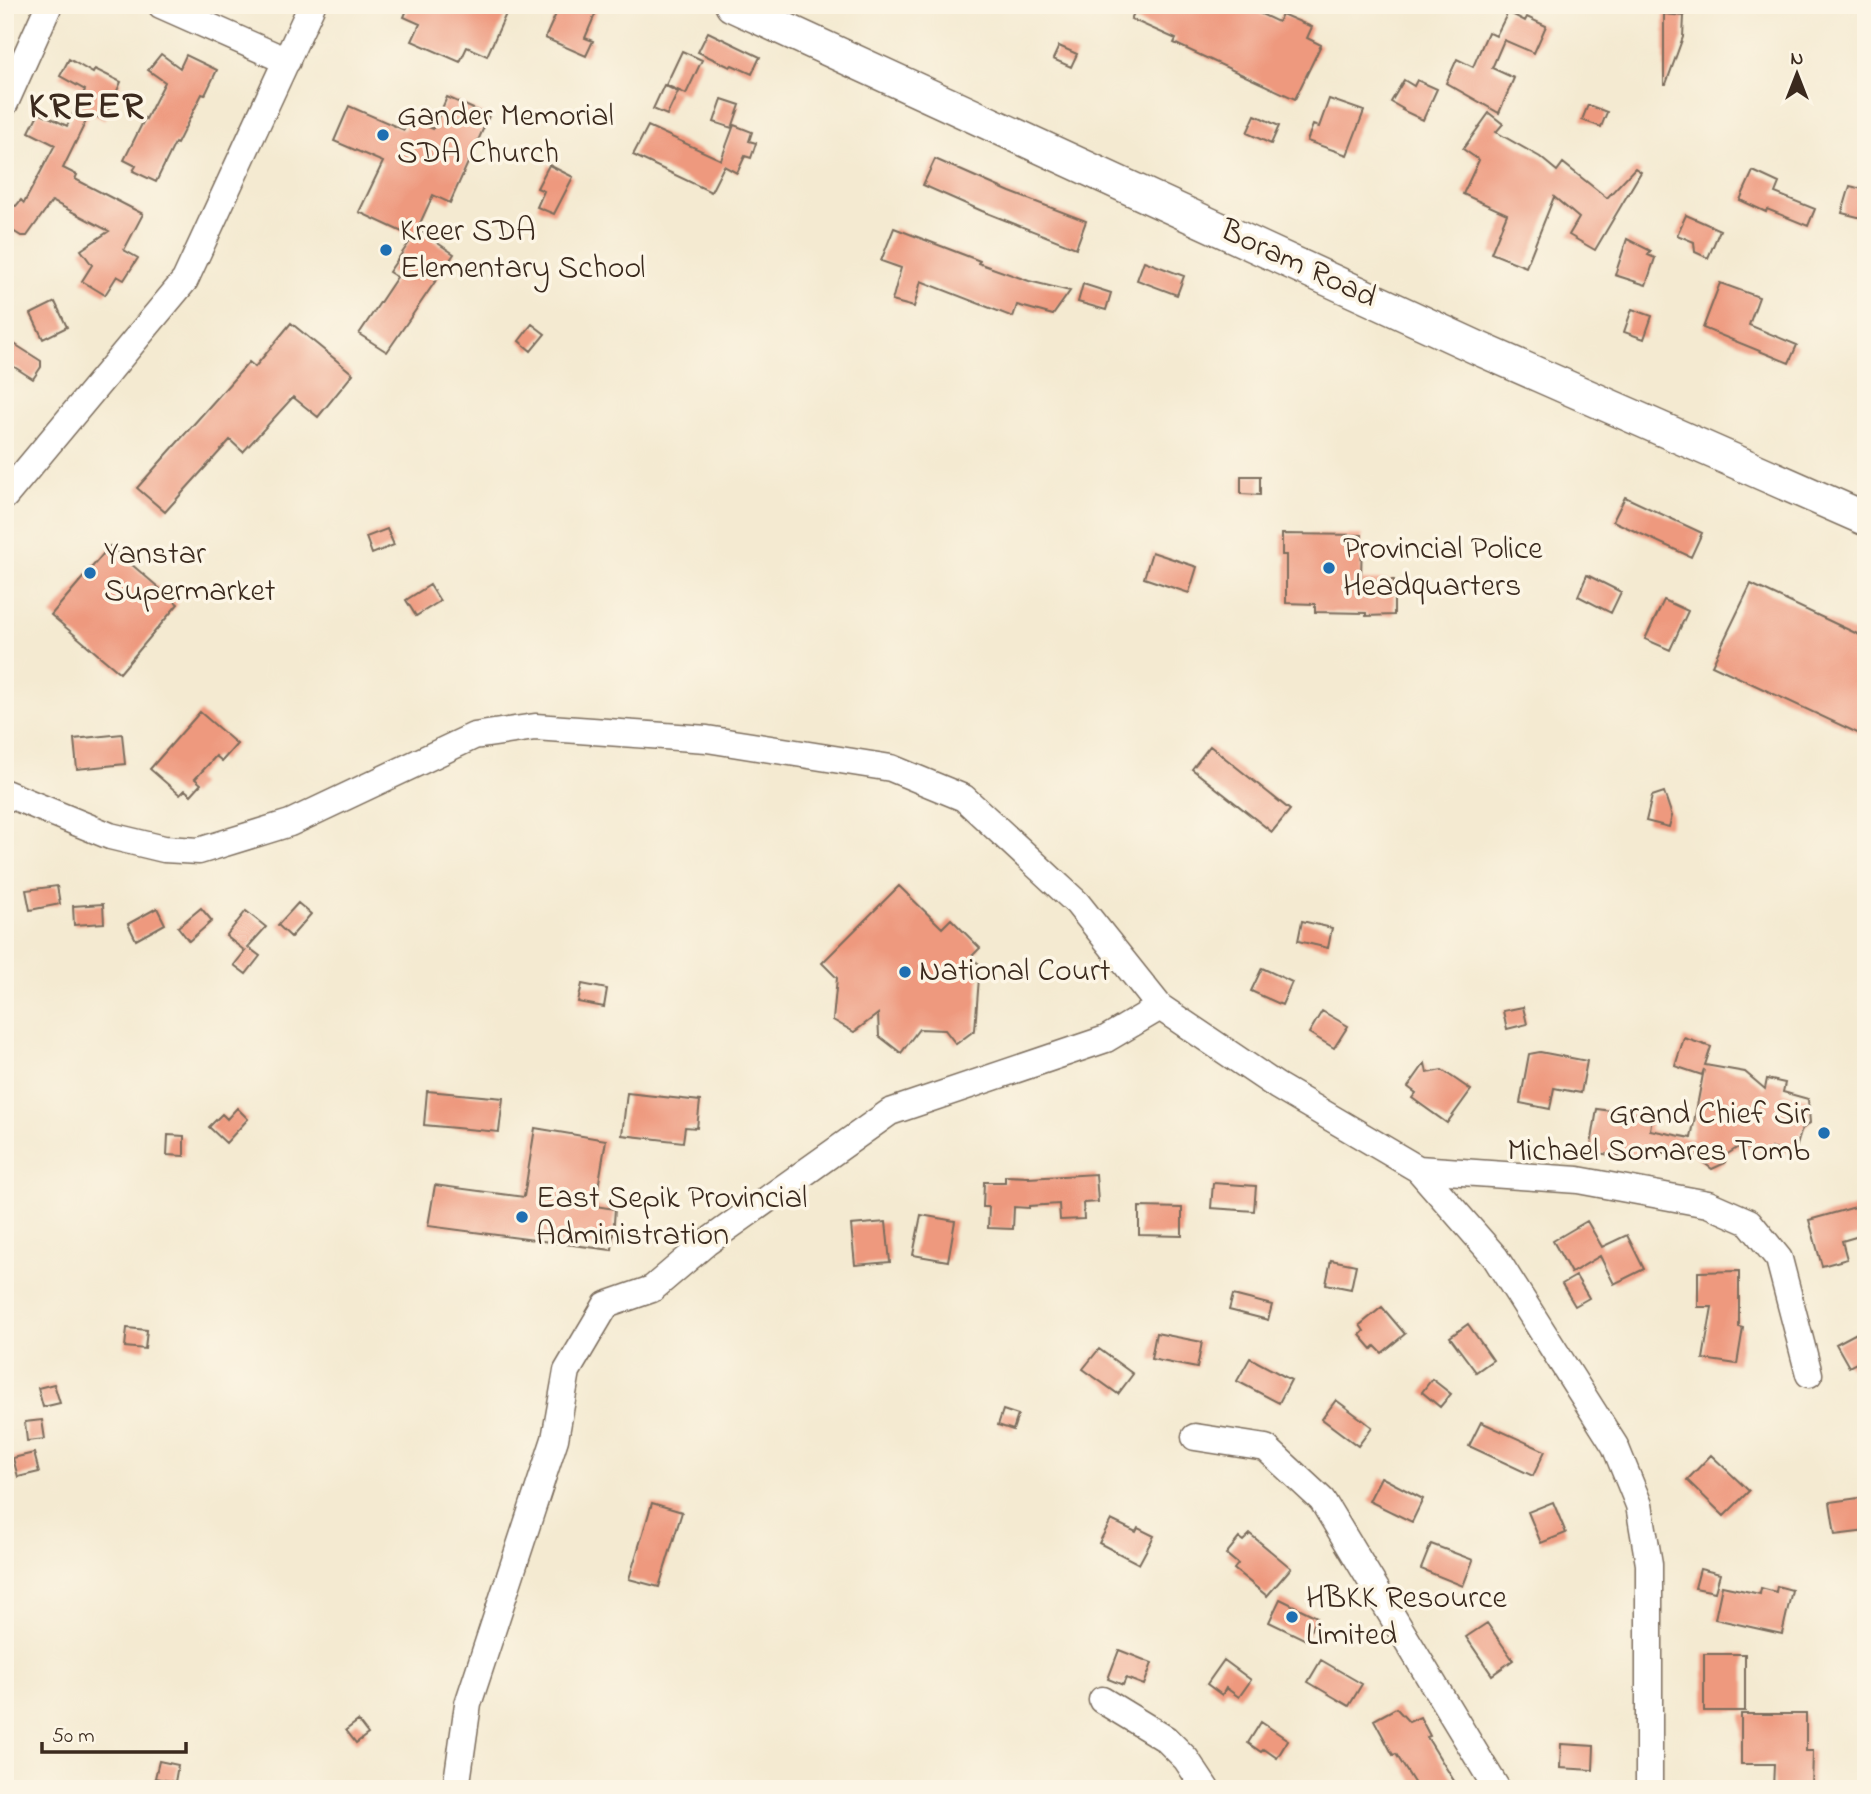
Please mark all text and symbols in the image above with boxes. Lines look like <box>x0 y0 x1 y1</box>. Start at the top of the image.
north arrow <box>1762 38 1832 108</box>
text: N <box>1791 46 1804 73</box>
district label: KREER <box>29 80 145 136</box>
place label: Gander Memorial SDA Church <box>397 94 614 178</box>
marker: Gander Memorial SDA Church <box>375 127 391 143</box>
street label: Boram Road <box>1211 208 1384 322</box>
place label: Kreer SDA Elementary School <box>400 209 645 293</box>
marker: Kreer SDA Elementary School <box>378 242 394 258</box>
place label: Provincial Police Headquarters <box>1343 527 1543 611</box>
place label: Yanstar Supermarket <box>104 532 276 616</box>
marker: Provincial Police Headquarters <box>1321 560 1337 576</box>
marker: Yanstar Supermarket <box>82 565 98 581</box>
place label: National Court <box>919 949 1111 996</box>
marker: National Court <box>897 964 913 980</box>
place label: Grand Chief Sir Michael Somares Tomb <box>1507 1092 1810 1176</box>
marker: Grand Chief Sir Michael Somares Tomb <box>1816 1125 1832 1141</box>
place label: East Sepik Provincial Administration <box>536 1176 807 1260</box>
marker: East Sepik Provincial Administration <box>514 1209 530 1225</box>
place label: HBKK Resource Limited <box>1306 1576 1507 1660</box>
marker: HBKK Resource Limited <box>1284 1609 1300 1625</box>
scale bar <box>42 1710 186 1754</box>
text: 50 m <box>52 1722 95 1752</box>

